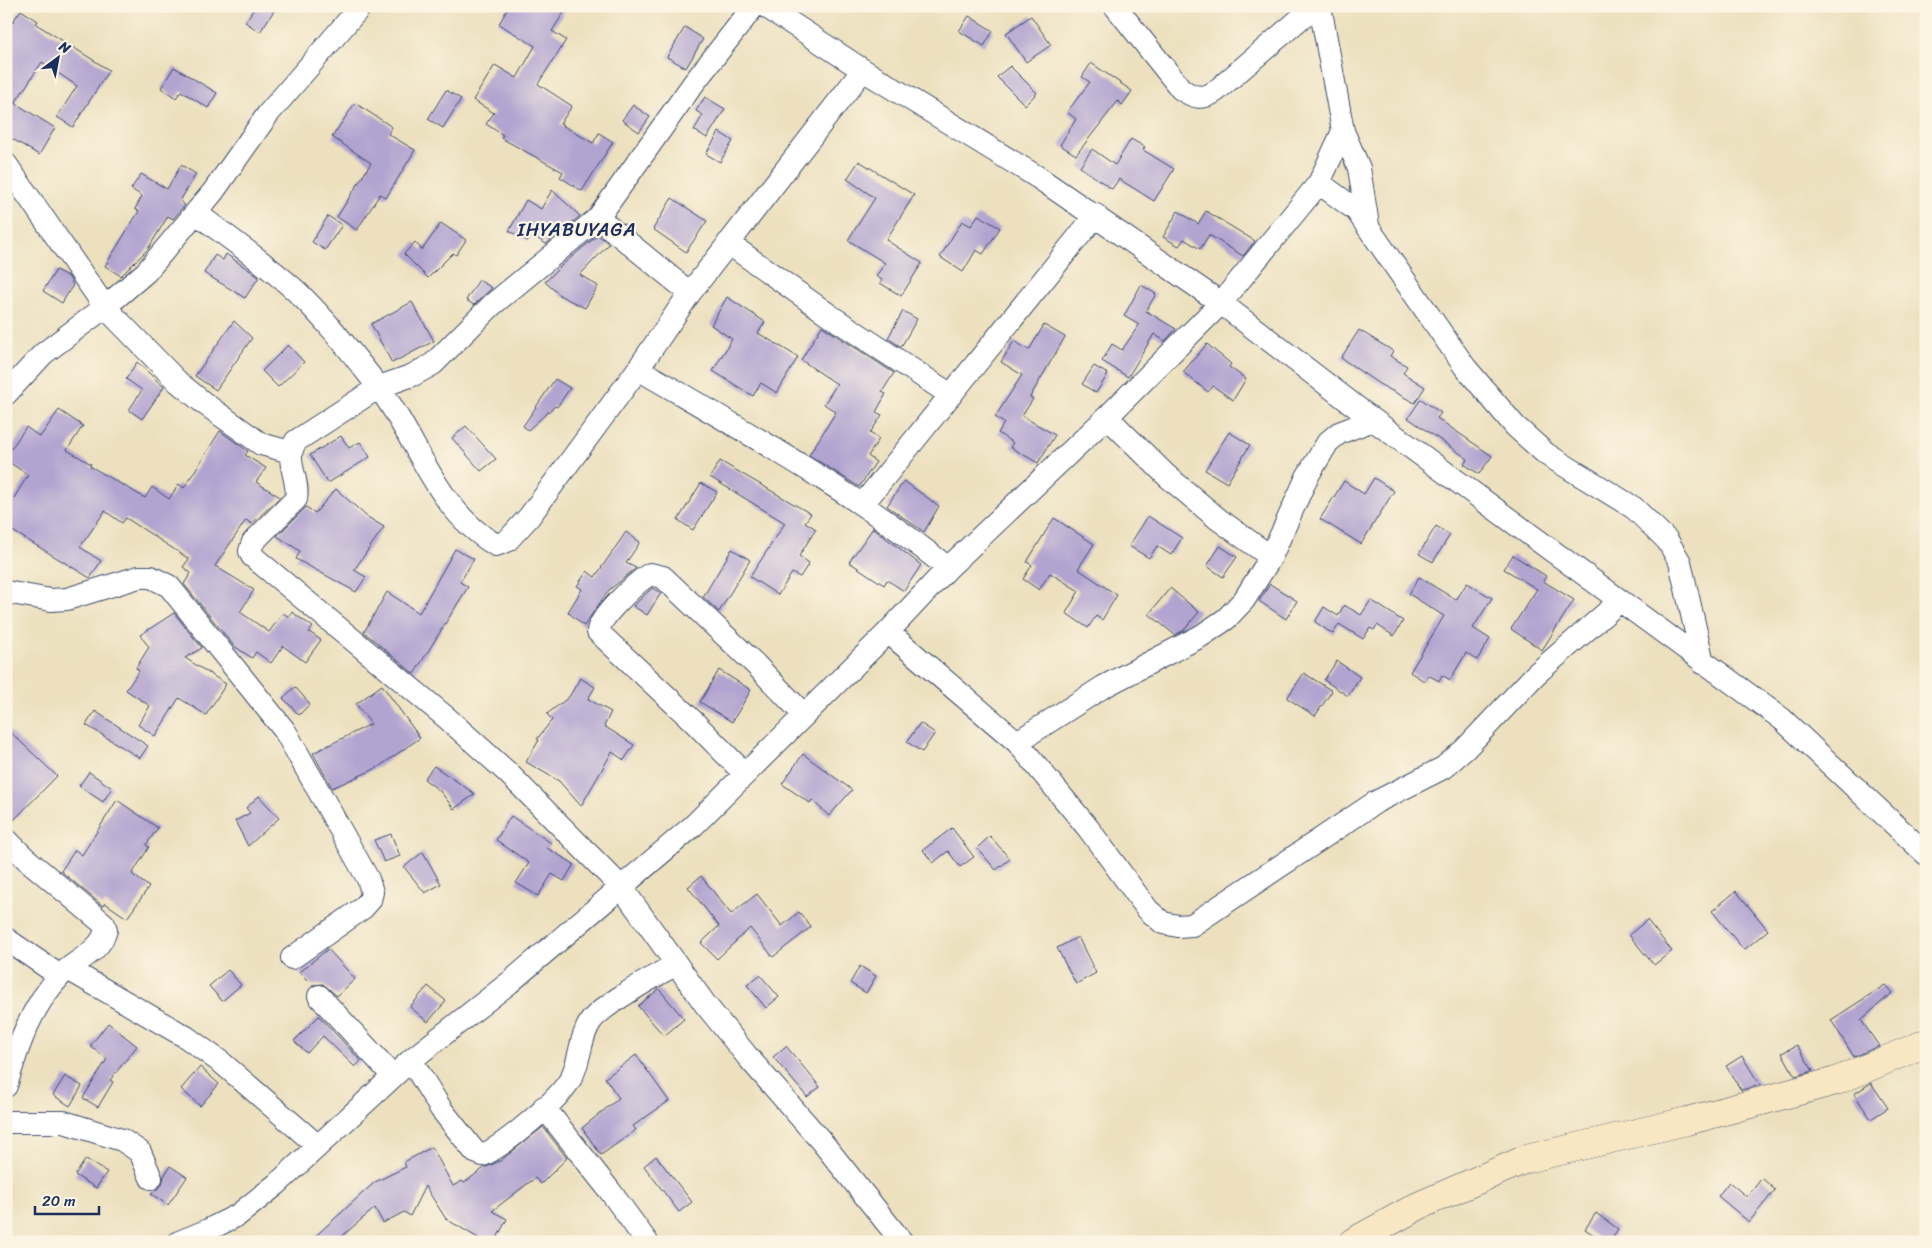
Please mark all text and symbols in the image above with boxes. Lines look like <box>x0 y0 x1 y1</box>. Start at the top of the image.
north arrow <box>32 32 82 82</box>
text: N <box>53 34 76 61</box>
district label: IHYABUYAGA <box>516 213 637 246</box>
scale bar <box>35 1183 99 1215</box>
text: 20 m <box>42 1188 76 1214</box>

